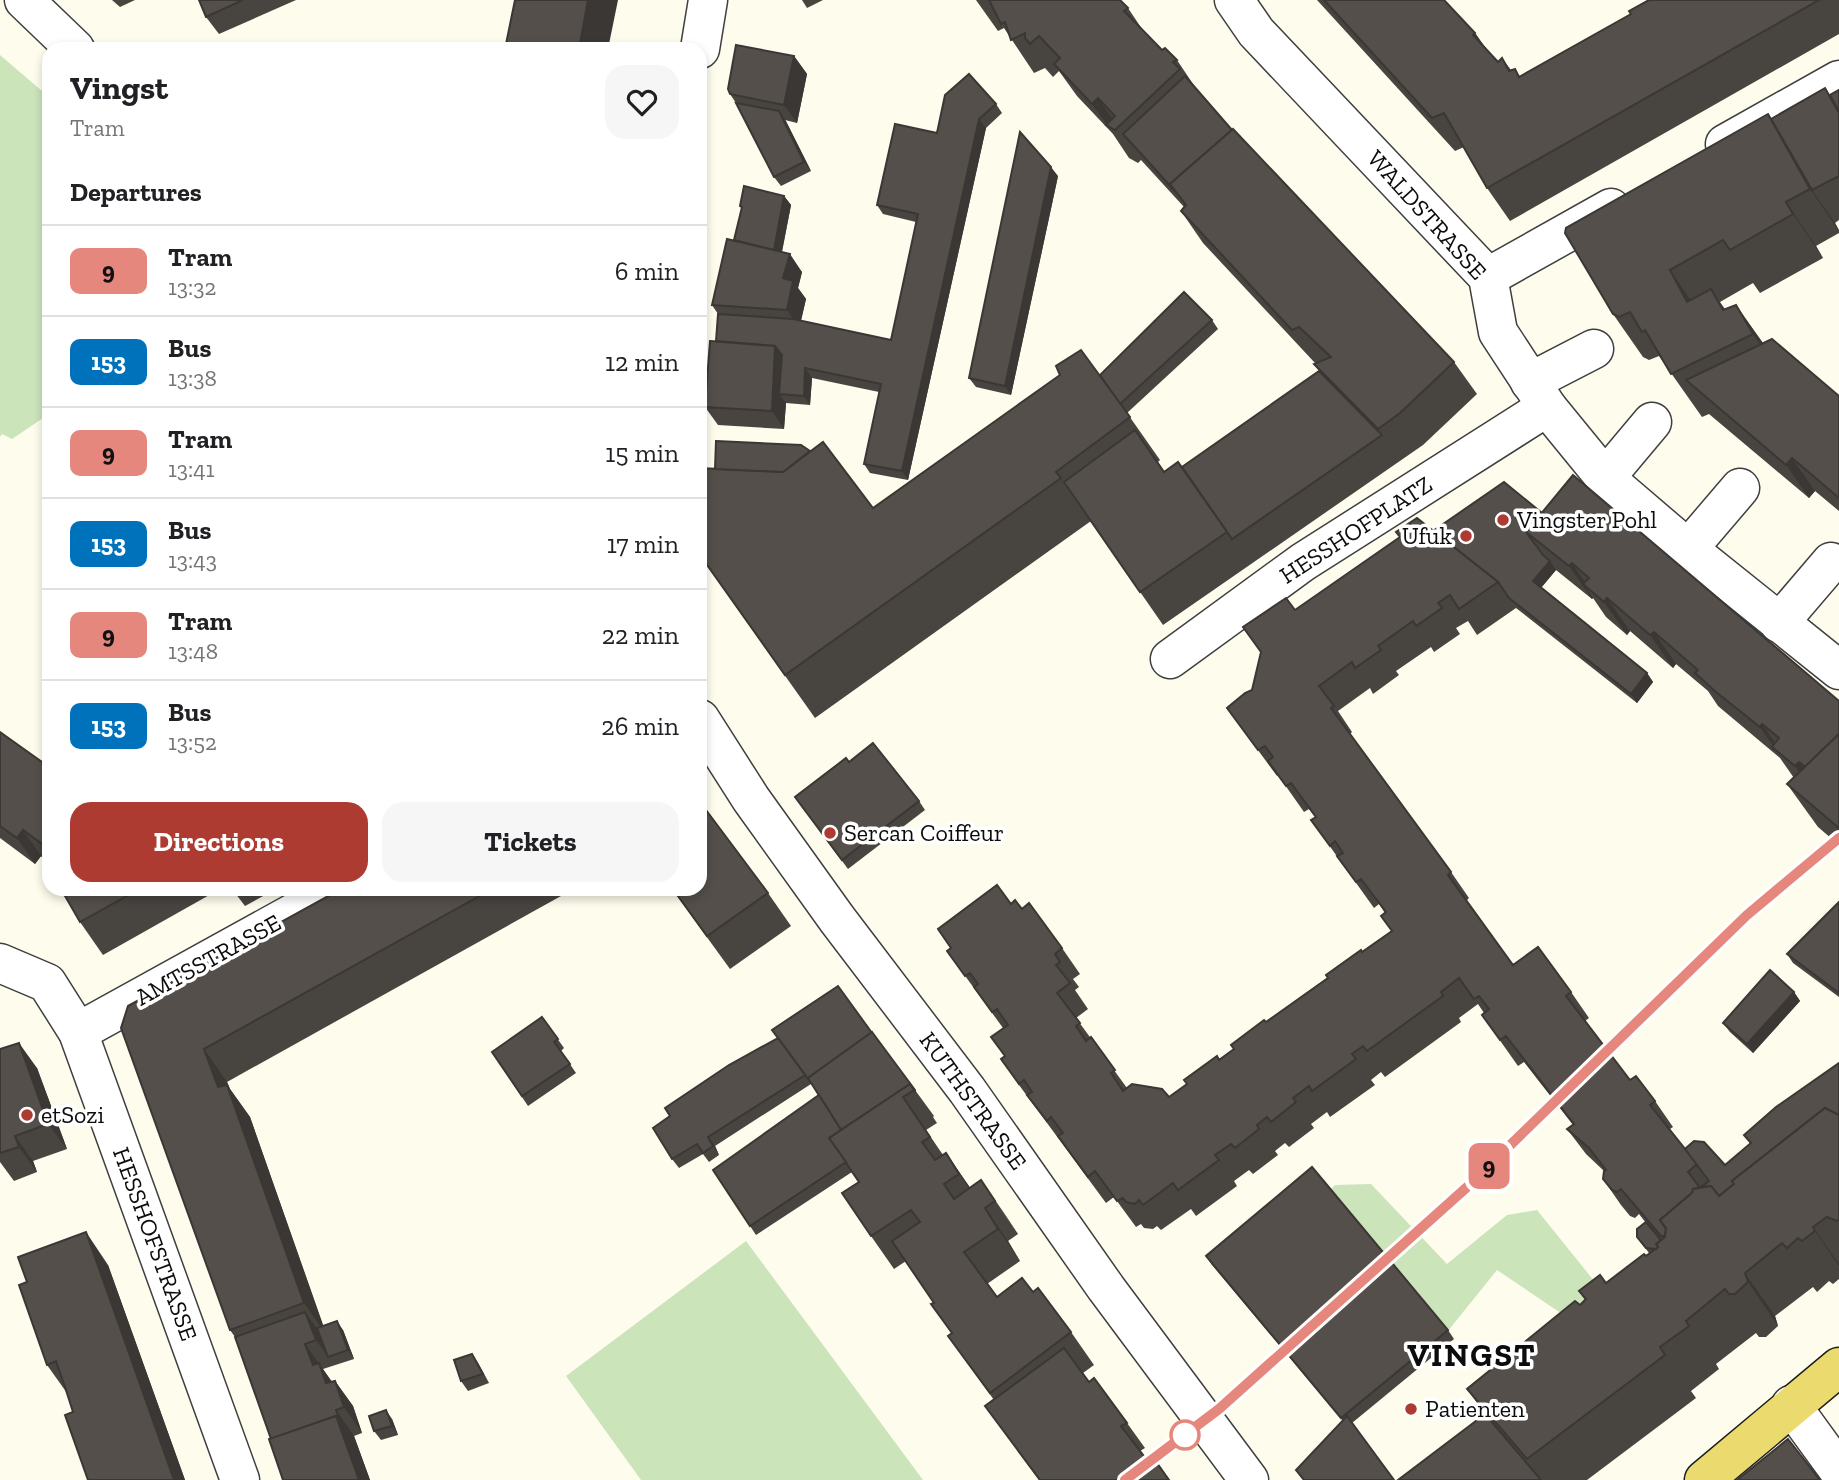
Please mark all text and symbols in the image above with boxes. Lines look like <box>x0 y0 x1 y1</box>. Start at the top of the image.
button: heart <box>605 65 679 139</box>
text: Vingst <box>70 68 168 107</box>
text: Tram <box>70 114 125 142</box>
street label: WALDSTRASSE <box>1362 144 1493 285</box>
text: Departures <box>70 176 202 208</box>
text: Tram <box>168 241 232 273</box>
text: 6 min <box>615 255 679 287</box>
text: 9 <box>102 256 115 285</box>
text: 13:32 <box>168 273 216 301</box>
text: Bus <box>168 332 211 364</box>
text: 12 min <box>605 346 679 378</box>
text: 153 <box>91 347 126 376</box>
text: 13:38 <box>168 364 217 392</box>
text: Tram <box>168 423 232 455</box>
text: 15 min <box>605 437 679 469</box>
text: 9 <box>102 438 115 467</box>
text: 13:41 <box>168 455 215 483</box>
street label: HESSHOFPLATZ <box>1274 470 1437 590</box>
place label: Vingster Pohl <box>1516 505 1657 534</box>
marker: Vingster Pohl <box>1495 512 1511 528</box>
text: Bus <box>168 514 211 546</box>
place label: Ufuk <box>1402 521 1453 550</box>
text: 17 min <box>607 528 679 560</box>
marker: Ufuk <box>1458 528 1474 544</box>
text: 153 <box>91 529 126 558</box>
text: 13:43 <box>168 546 217 574</box>
text: Tram <box>168 605 232 637</box>
text: 22 min <box>602 619 679 651</box>
text: 9 <box>102 620 115 649</box>
text: 13:48 <box>168 637 218 665</box>
text: Bus <box>168 696 211 728</box>
text: 26 min <box>601 710 679 742</box>
text: 153 <box>91 711 126 740</box>
text: 13:52 <box>168 728 217 756</box>
button: Directions <box>70 802 368 882</box>
button: Tickets <box>382 802 679 882</box>
place label: Sercan Coiffeur <box>844 818 1004 847</box>
marker: Sercan Coiffeur <box>822 825 838 841</box>
street label: AMTSSTRASSE <box>130 908 286 1012</box>
street label: KUTHSTRASSE <box>914 1026 1033 1175</box>
place label: etSozi <box>41 1100 104 1129</box>
marker: etSozi <box>19 1107 35 1123</box>
street label: HESSHOFSTRASSE <box>107 1143 204 1345</box>
line badge: 9 <box>1466 1143 1512 1189</box>
text: 9 <box>1483 1151 1495 1180</box>
district label: VINGST <box>1407 1336 1537 1374</box>
place label: Patienten <box>1425 1394 1525 1423</box>
marker: Patienten <box>1403 1401 1419 1417</box>
unlabelled marker <box>1170 1420 1200 1450</box>

